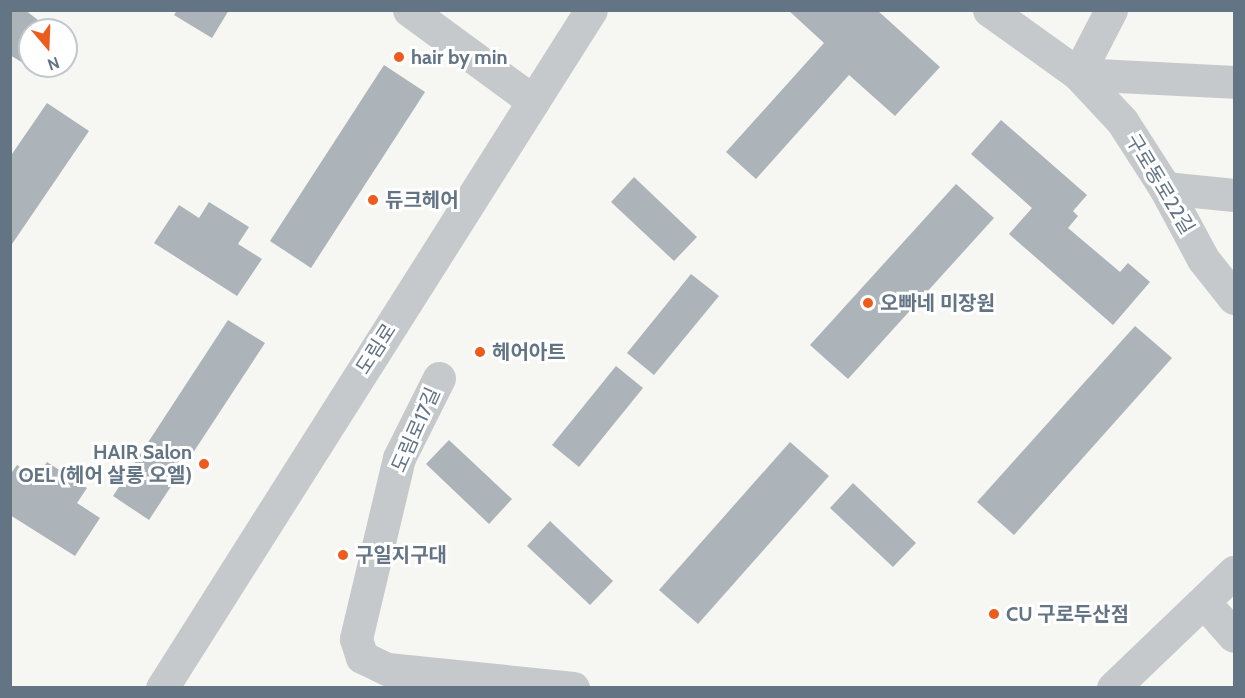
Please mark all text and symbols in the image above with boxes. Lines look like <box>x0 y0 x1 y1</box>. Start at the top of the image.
north arrow <box>18 18 78 78</box>
place label: hair by min <box>411 45 508 69</box>
marker: hair by min <box>392 50 406 64</box>
text: N <box>45 53 62 74</box>
street label: 구로동로22길 <box>1121 129 1199 239</box>
place label: 듀크헤어 <box>385 188 459 212</box>
marker: 듀크헤어 <box>366 193 380 207</box>
place label: 오빠네 미장원 <box>880 291 995 315</box>
marker: 오빠네 미장원 <box>861 296 875 310</box>
street label: 도림로 <box>351 319 401 379</box>
place label: 헤어아트 <box>492 340 566 364</box>
marker: 헤어아트 <box>473 345 487 359</box>
street label: 도림로17길 <box>387 384 445 476</box>
place label: HAIR Salon OEL (헤어 살롱 오엘) <box>18 440 192 487</box>
marker: HAIR Salon OEL (헤어 살롱 오엘) <box>197 457 211 471</box>
place label: 구일지구대 <box>355 543 447 567</box>
marker: 구일지구대 <box>336 548 350 562</box>
place label: CU 구로두산점 <box>1006 602 1129 626</box>
marker: CU 구로두산점 <box>987 607 1001 621</box>

